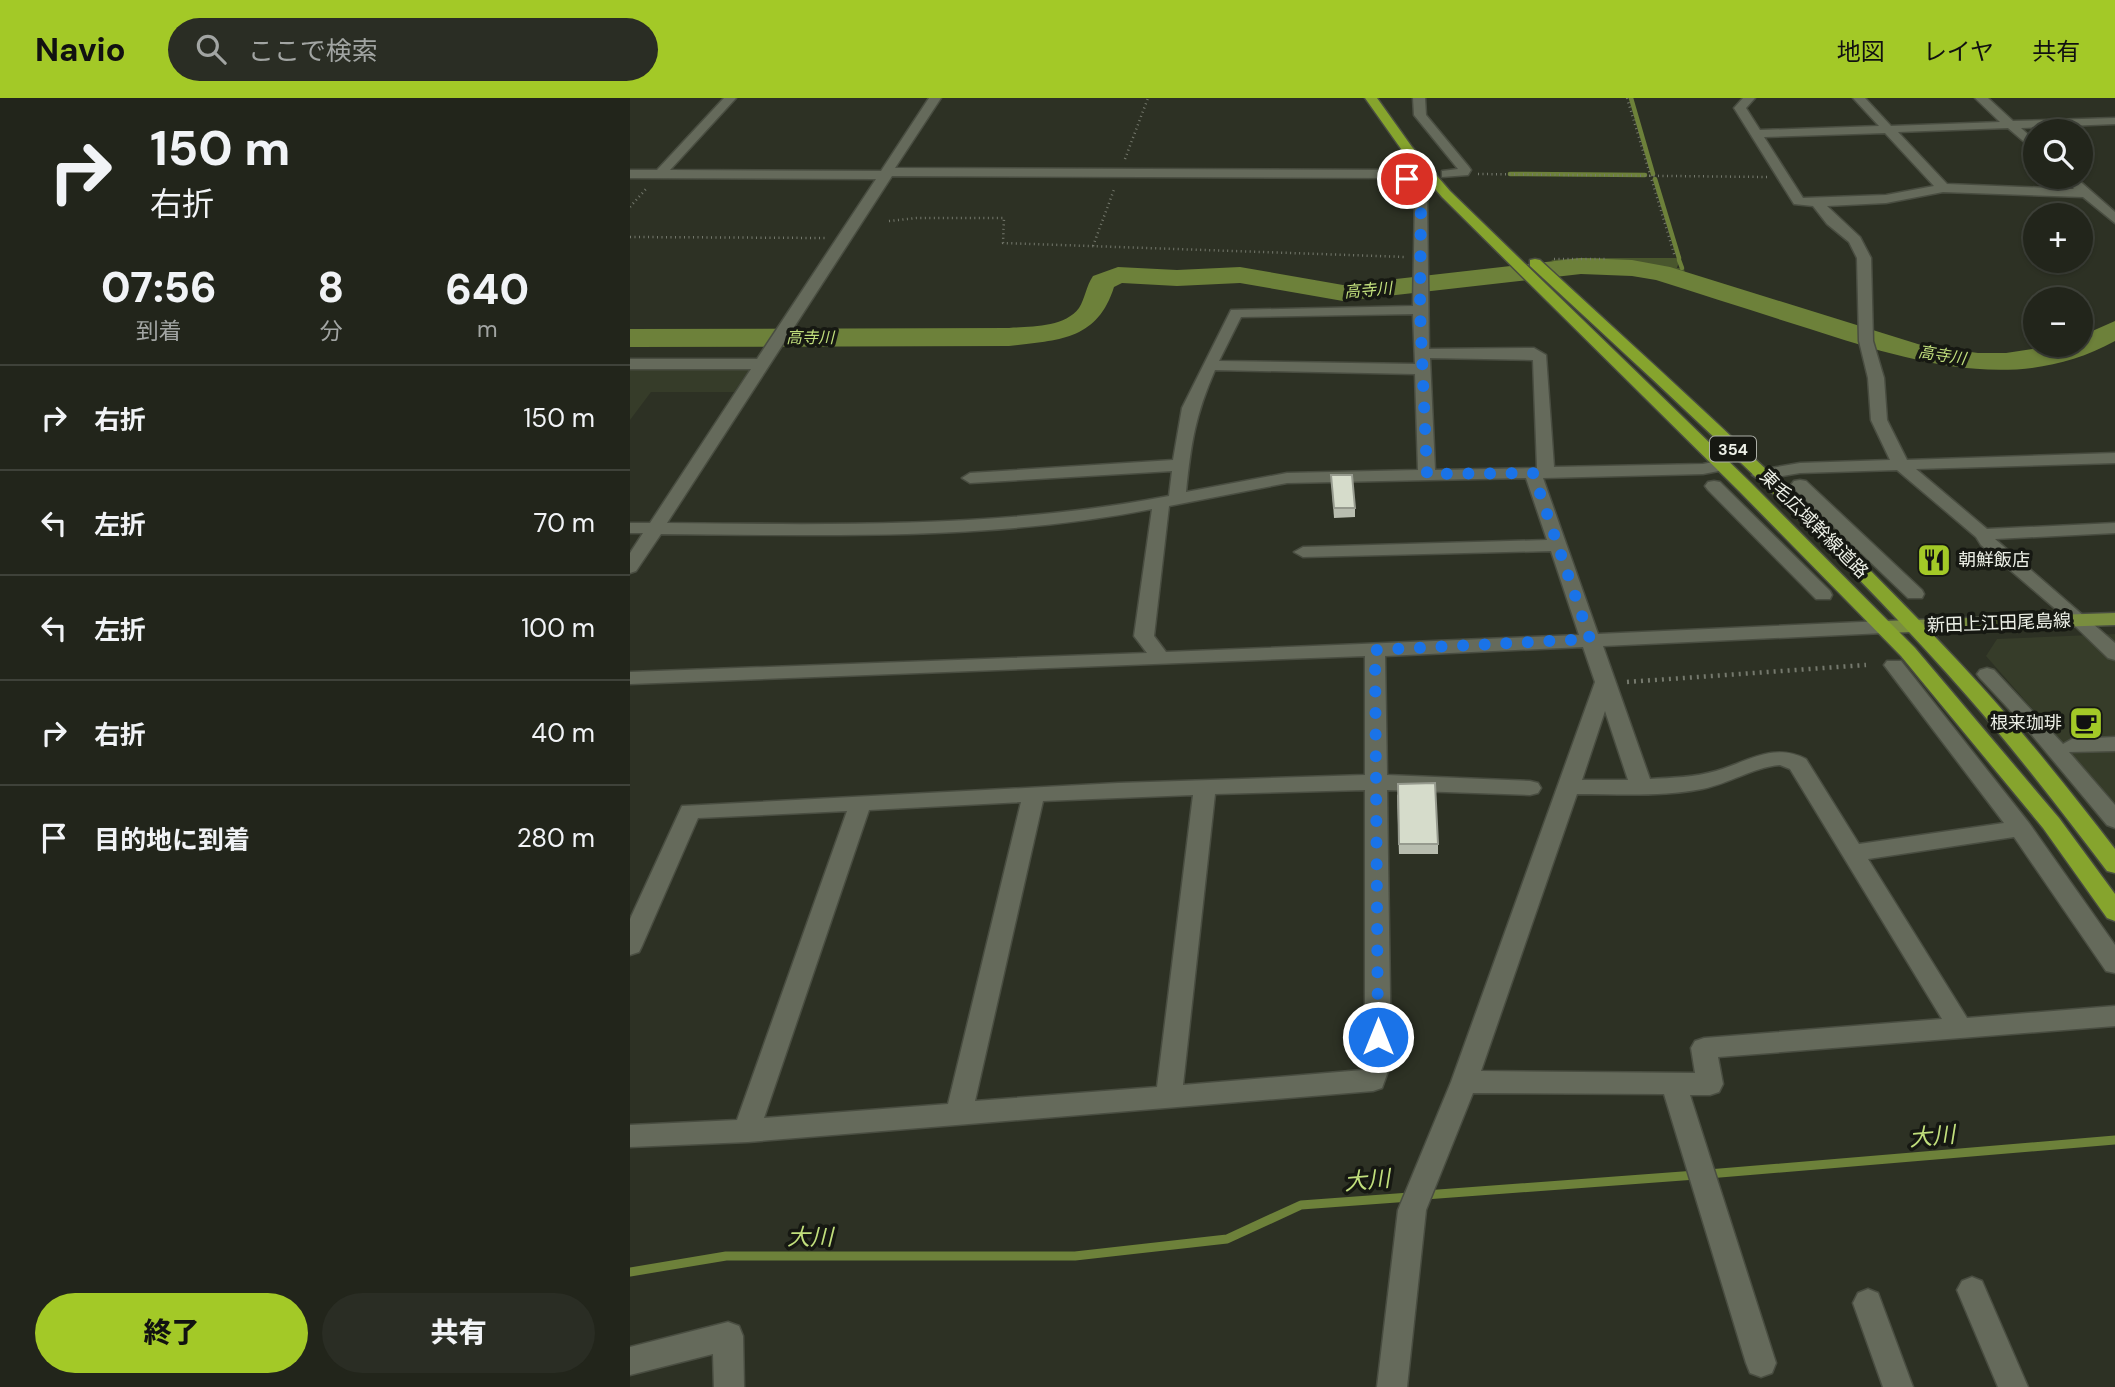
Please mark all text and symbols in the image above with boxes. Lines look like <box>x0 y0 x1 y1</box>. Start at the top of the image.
search box <box>168 18 658 81</box>
text: Navio <box>35 28 126 71</box>
icon: search <box>192 30 230 68</box>
text: ここで検索 <box>248 34 378 68</box>
text: 地図 <box>1837 36 1885 67</box>
text: レイヤ <box>1923 36 1994 67</box>
text: 共有 <box>2032 36 2080 67</box>
text: 150 m <box>150 116 290 180</box>
map controls <box>2023 119 2093 357</box>
button: search <box>2023 119 2093 189</box>
icon: right <box>35 126 126 217</box>
pin <box>1377 149 1437 209</box>
icon: arrive <box>1388 160 1426 198</box>
text: 右折 <box>150 183 214 225</box>
button: + <box>2023 203 2093 273</box>
text: 07:56 <box>101 260 217 315</box>
text: 8 <box>318 260 344 315</box>
text: 640 <box>445 262 529 317</box>
water label: 高寺川 <box>1343 277 1395 303</box>
button: − <box>2023 287 2093 357</box>
text: m <box>477 314 497 344</box>
text: 到着 <box>136 316 182 346</box>
text: 分 <box>319 316 342 346</box>
water label: 高寺川 <box>786 327 836 348</box>
water label: 高寺川 <box>1917 341 1969 369</box>
icon: right <box>35 399 73 437</box>
text: 150 m <box>523 401 595 435</box>
text: 右折 <box>94 403 146 437</box>
road number: 354 <box>1710 436 1756 462</box>
street label: 東毛広域幹線道路 <box>1755 465 1873 583</box>
icon: left <box>35 504 73 542</box>
text: 70 m <box>534 506 595 540</box>
text: 左折 <box>94 508 146 542</box>
restaurant icon: 朝鮮飯店 <box>1915 541 1953 579</box>
place label: 朝鮮飯店 <box>1958 548 2030 572</box>
street label: 新田上江田尾島線 <box>1927 608 2071 638</box>
icon: left <box>35 609 73 647</box>
text: 100 m <box>521 611 595 645</box>
text: 左折 <box>94 613 146 647</box>
cafe icon: 根来珈琲 <box>2067 704 2105 742</box>
place label: 根来珈琲 <box>1990 711 2062 735</box>
icon: right <box>35 714 73 752</box>
text: 40 m <box>531 716 595 750</box>
text: 右折 <box>94 718 146 752</box>
icon: arrive <box>35 819 73 857</box>
text: 280 m <box>517 821 595 855</box>
text: 目的地に到着 <box>94 823 250 857</box>
position arrow <box>1341 1000 1415 1074</box>
water label: 大川 <box>1908 1119 1959 1153</box>
water label: 大川 <box>1343 1163 1394 1197</box>
water label: 大川 <box>787 1222 836 1252</box>
button: 終了 <box>35 1293 308 1373</box>
button: 共有 <box>322 1293 595 1373</box>

